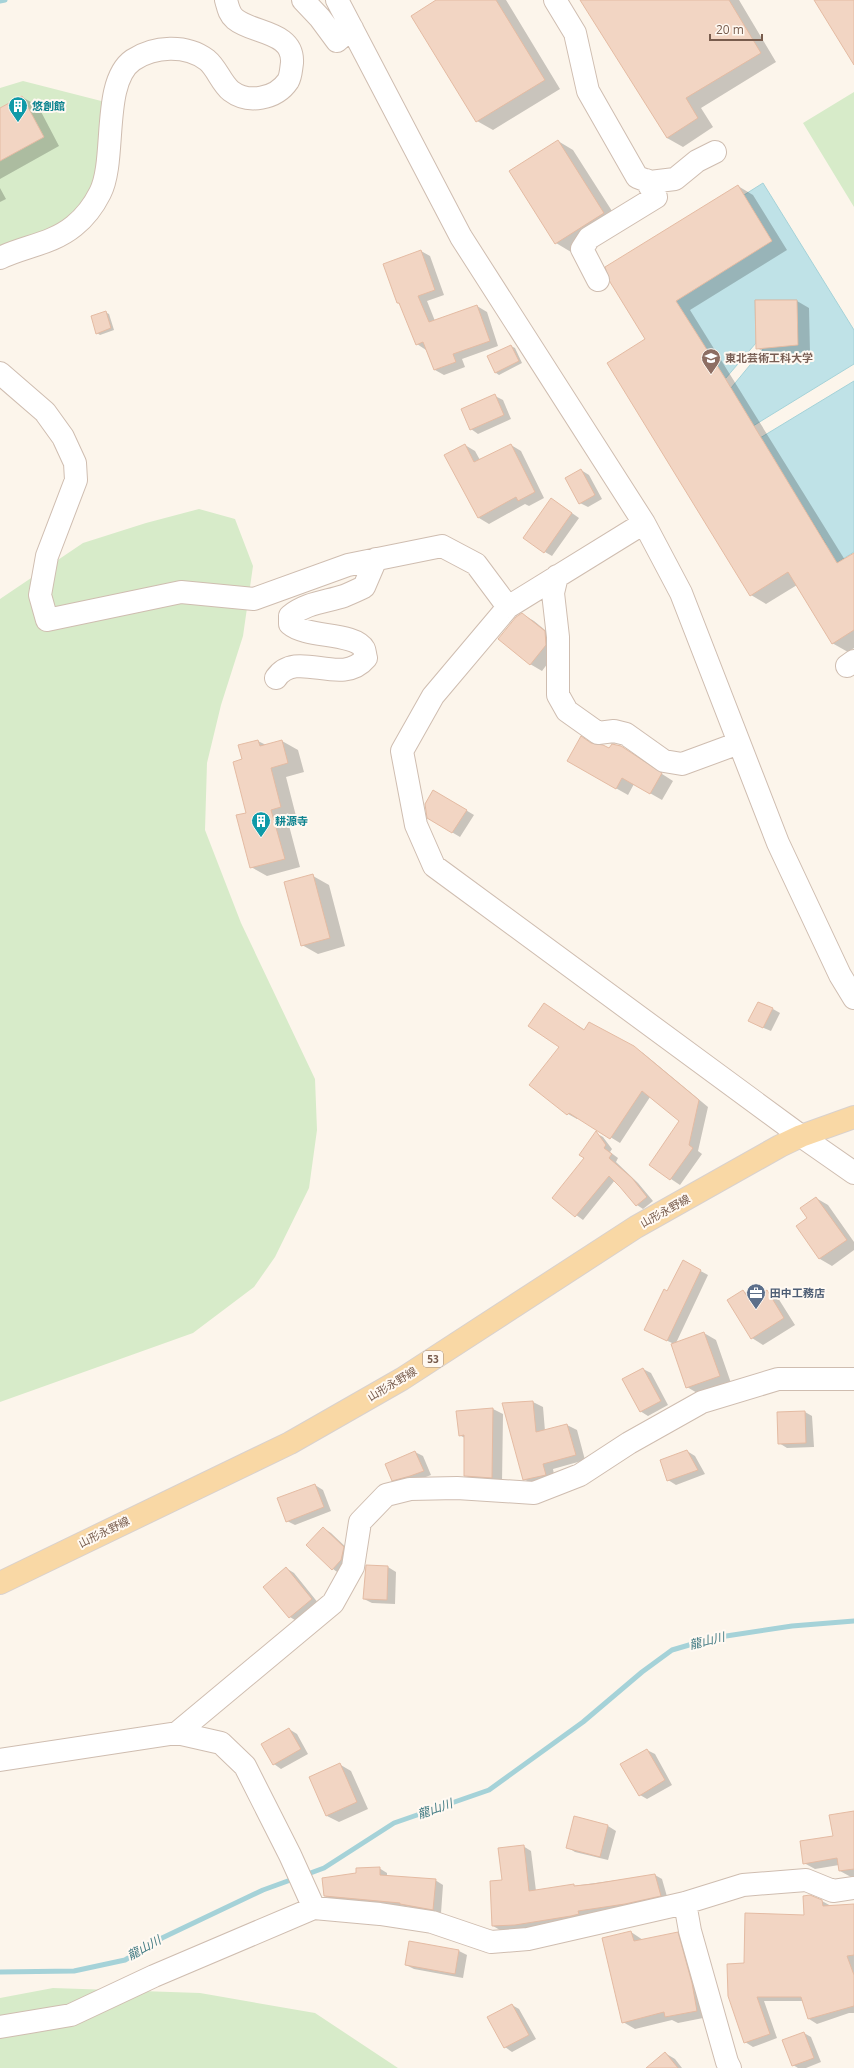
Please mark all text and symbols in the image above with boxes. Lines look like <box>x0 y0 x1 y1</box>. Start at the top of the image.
scale bar <box>710 16 762 42</box>
text: 20 m <box>716 21 744 38</box>
building icon: 悠創館 <box>7 95 29 123</box>
place label: 悠創館 <box>32 98 65 113</box>
school or university icon: 東北芸術工科大学 <box>700 347 722 375</box>
place label: 東北芸術工科大学 <box>725 350 813 365</box>
building icon: 耕源寺 <box>250 810 272 838</box>
place label: 耕源寺 <box>275 813 308 828</box>
street label: 山形永野線 <box>637 1191 692 1230</box>
office icon: 田中工務店 <box>745 1282 767 1310</box>
place label: 田中工務店 <box>770 1285 825 1300</box>
road number: 53 <box>423 1351 443 1367</box>
street label: 山形永野線 <box>364 1363 419 1404</box>
street label: 山形永野線 <box>76 1513 132 1550</box>
water label: 龍山川 <box>687 1627 728 1653</box>
water label: 龍山川 <box>415 1794 457 1822</box>
water label: 龍山川 <box>124 1930 165 1964</box>

